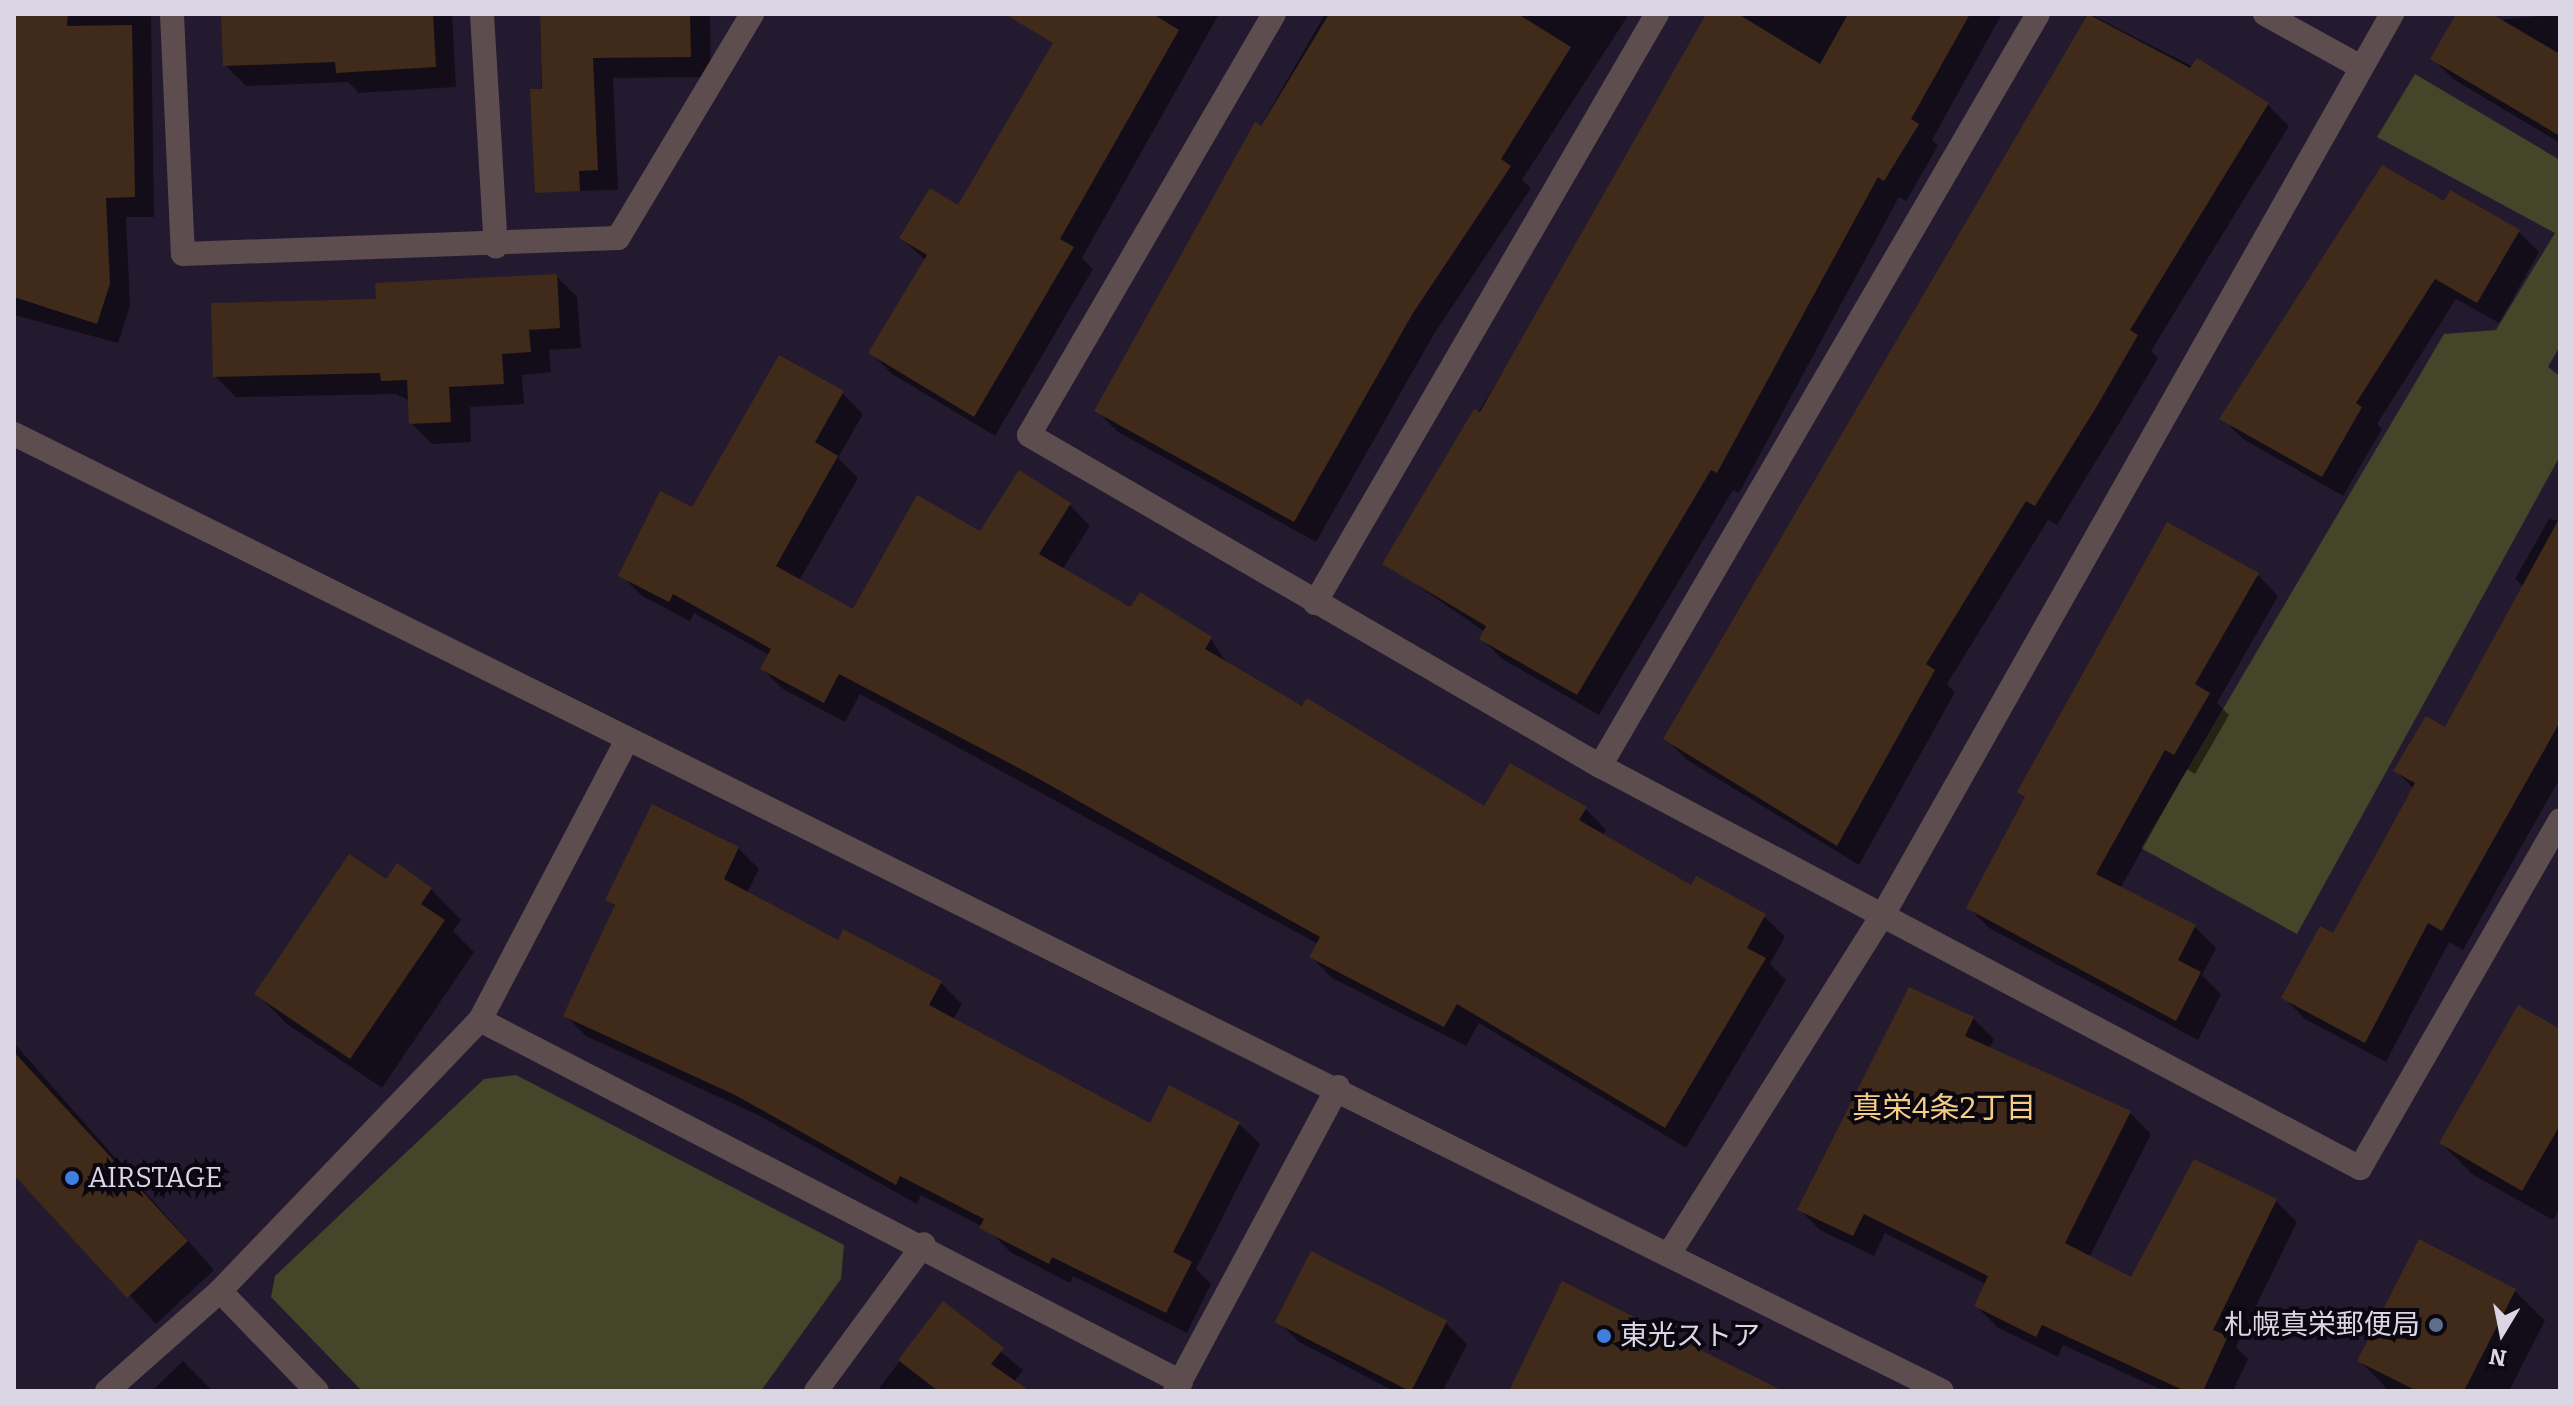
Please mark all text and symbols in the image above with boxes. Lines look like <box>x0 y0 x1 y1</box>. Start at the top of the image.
district label: 真栄4条2丁目 <box>1852 1090 2036 1126</box>
place label: AIRSTAGE <box>88 1161 222 1195</box>
marker: AIRSTAGE <box>63 1169 81 1187</box>
north arrow <box>2462 1293 2542 1373</box>
place label: 札幌真栄郵便局 <box>2224 1308 2420 1342</box>
marker: 札幌真栄郵便局 <box>2427 1316 2445 1334</box>
place label: 東光ストア <box>1620 1319 1760 1353</box>
marker: 東光ストア <box>1595 1327 1613 1345</box>
text: N <box>2487 1342 2508 1372</box>

